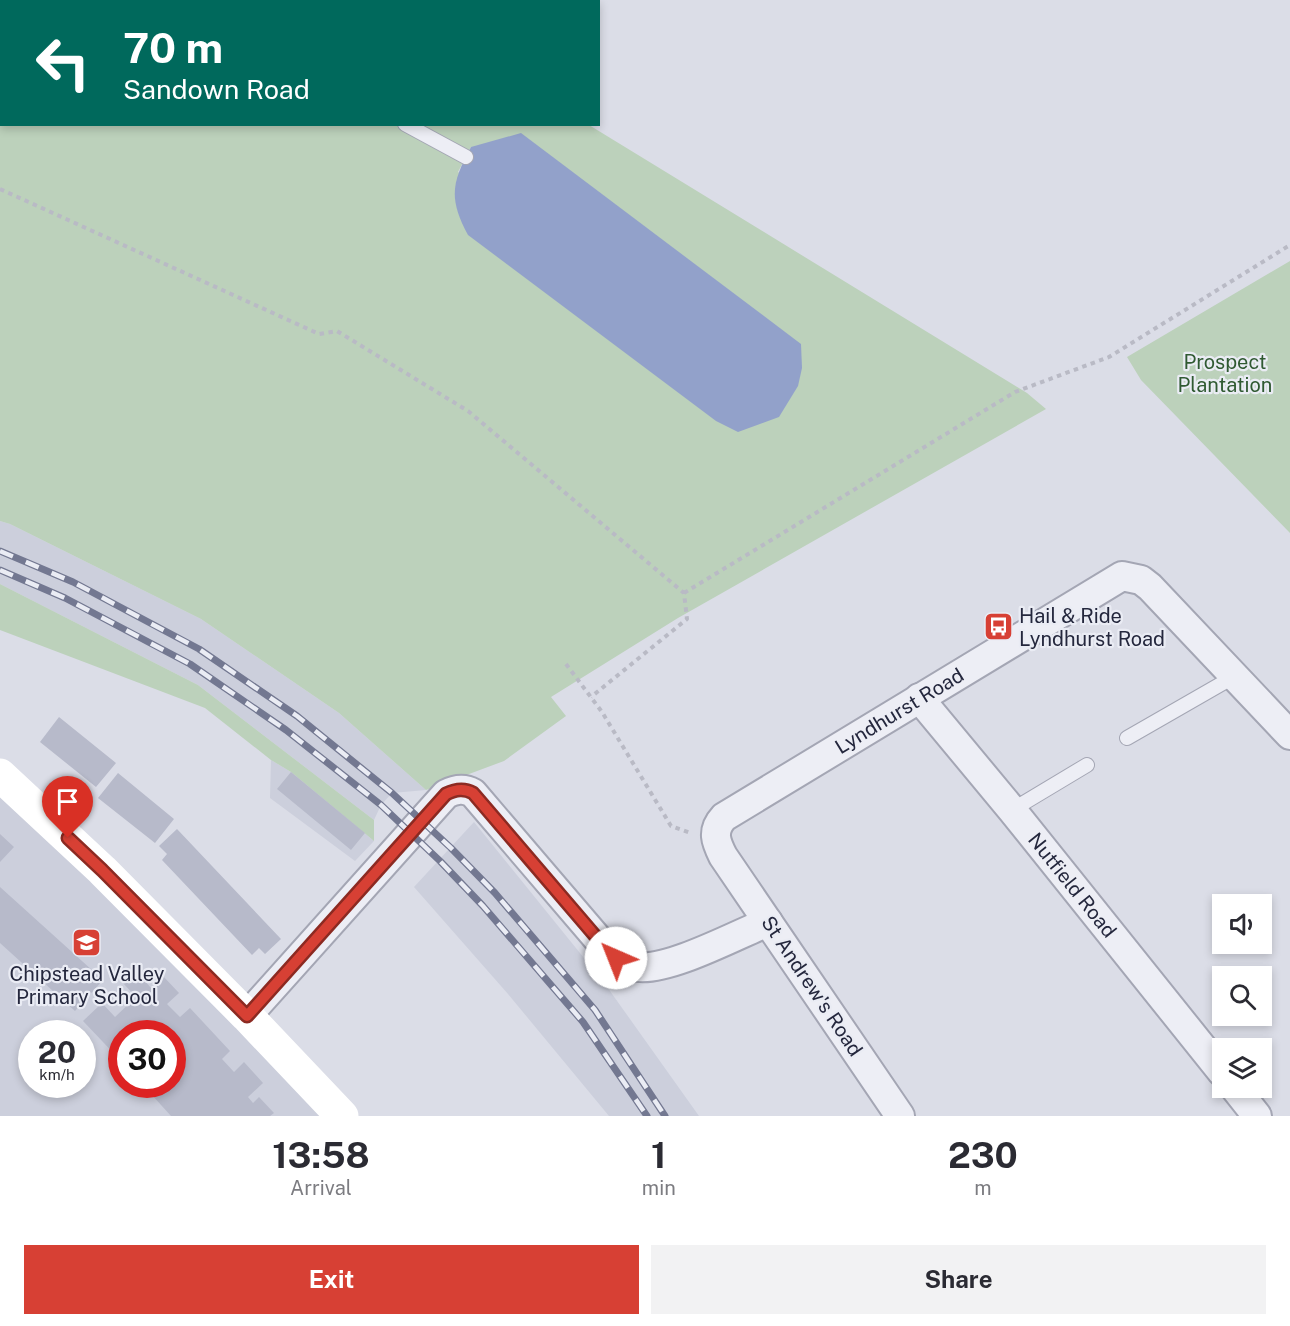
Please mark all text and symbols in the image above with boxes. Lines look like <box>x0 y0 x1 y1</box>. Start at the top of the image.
text: 70 m <box>123 23 223 72</box>
icon: left <box>24 24 102 102</box>
text: Sandown Road <box>123 73 310 105</box>
park label: Prospect Plantation <box>1178 350 1272 397</box>
place label: Hail & Ride Lyndhurst Road <box>1019 604 1165 651</box>
bus stop icon: Hail & Ride Lyndhurst Road <box>982 611 1014 643</box>
street label: Lyndhurst Road <box>831 663 968 759</box>
pin <box>42 776 93 838</box>
icon: arrive <box>51 785 84 818</box>
street label: Nutfield Road <box>1023 828 1122 942</box>
map controls <box>1212 894 1272 1098</box>
button: sound <box>1212 894 1272 954</box>
street label: St Andrew's Road <box>756 911 868 1061</box>
position arrow <box>584 926 648 990</box>
school or university icon: Chipstead Valley Primary School <box>71 927 103 959</box>
place label: Chipstead Valley Primary School <box>9 962 165 1009</box>
button: search <box>1212 966 1272 1026</box>
speed limit sign: 30 <box>108 1020 186 1098</box>
text: 20 <box>38 1034 76 1070</box>
button: layers <box>1212 1038 1272 1098</box>
text: km/h <box>39 1066 75 1083</box>
text: 13:58 <box>272 1134 370 1176</box>
text: 1 <box>651 1134 667 1176</box>
text: 230 <box>948 1134 1018 1176</box>
text: Arrival <box>290 1176 352 1200</box>
text: min <box>642 1176 676 1200</box>
text: m <box>974 1176 992 1200</box>
button: Exit <box>24 1245 639 1314</box>
button: Share <box>651 1245 1266 1314</box>

